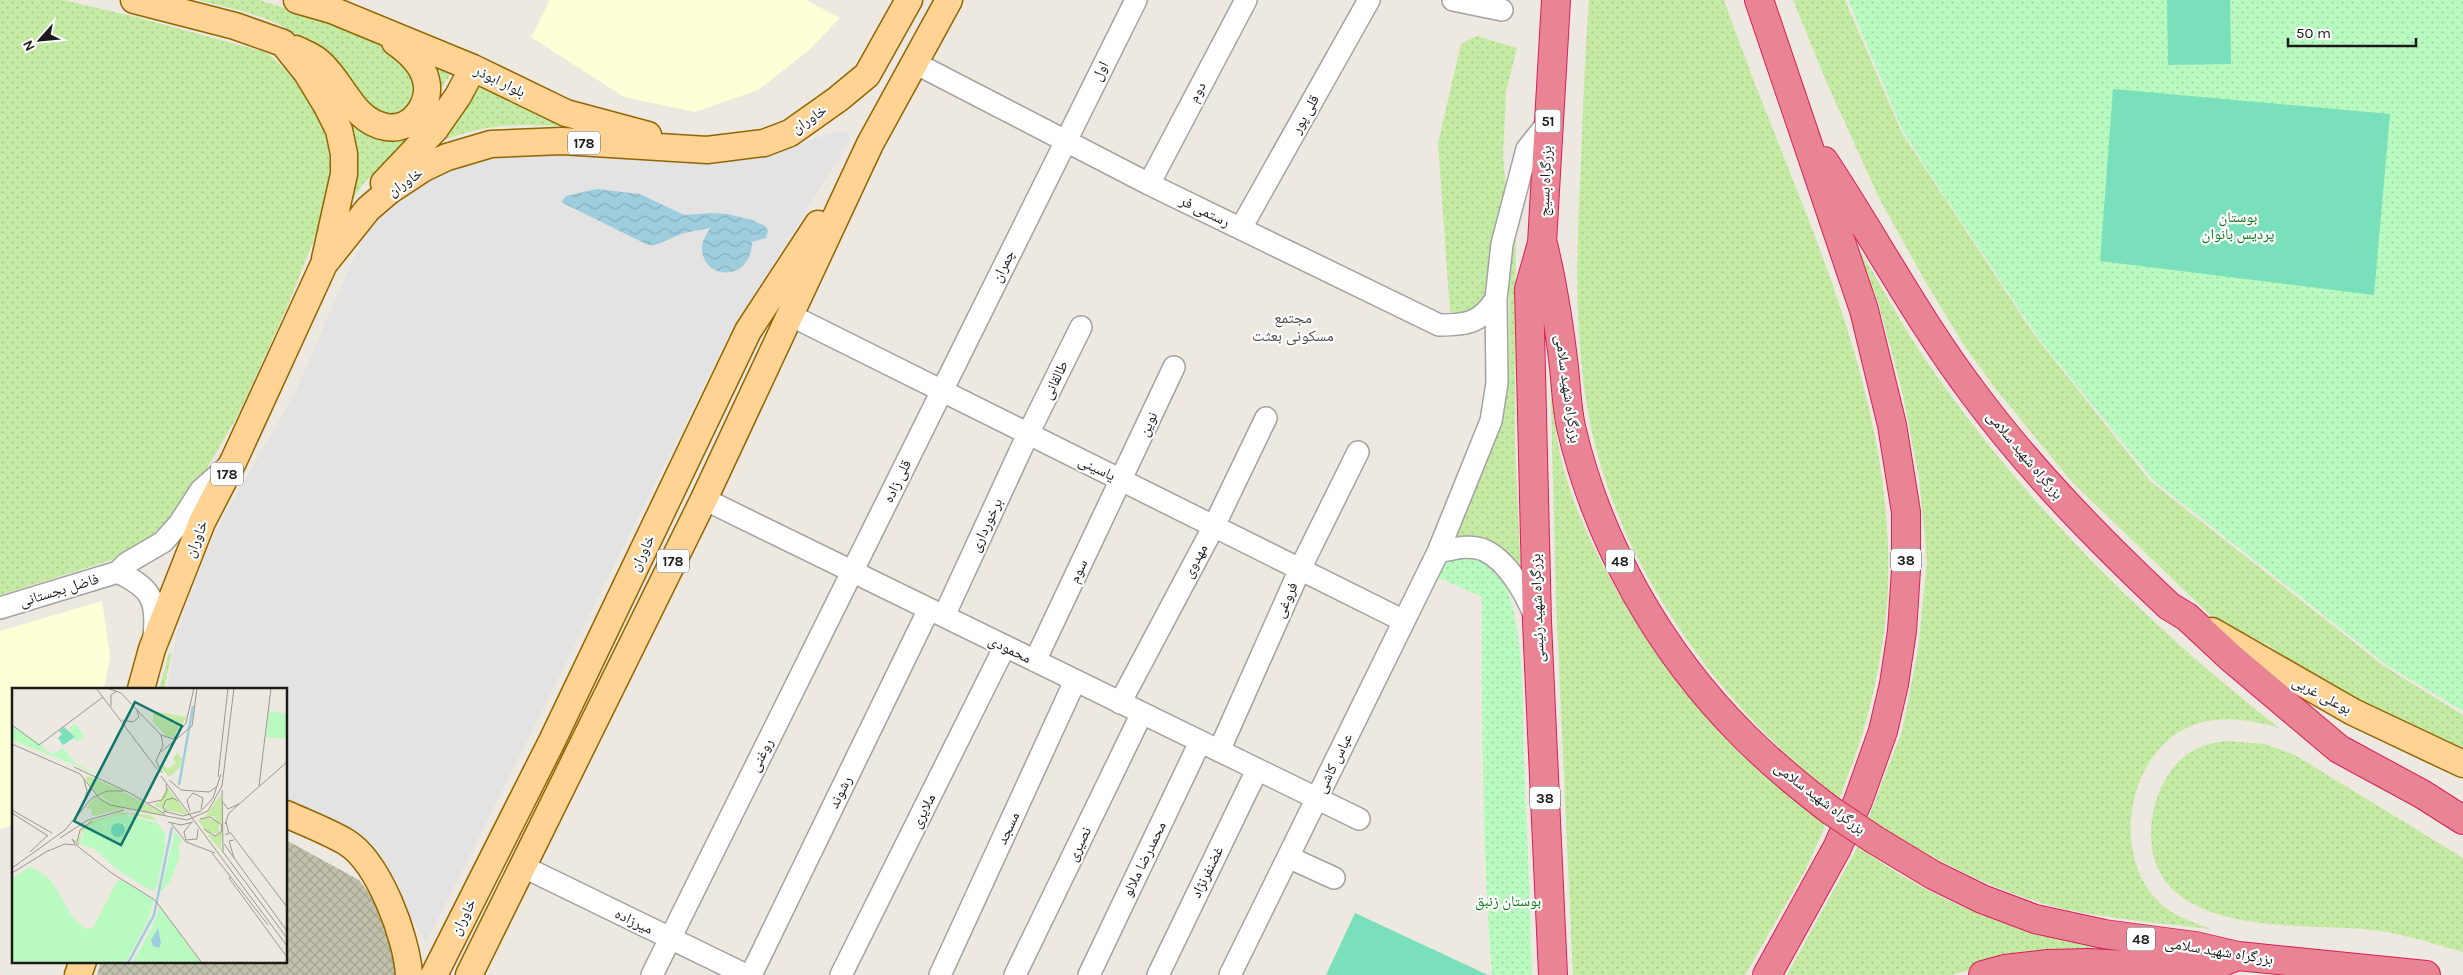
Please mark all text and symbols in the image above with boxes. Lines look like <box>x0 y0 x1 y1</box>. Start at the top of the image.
north arrow <box>15 15 65 65</box>
scale bar <box>2288 15 2416 47</box>
text: 50 m <box>2296 24 2331 42</box>
text: N <box>19 37 39 54</box>
street label: اول <box>1088 58 1113 84</box>
street label: بلوار ابوذر <box>471 61 528 101</box>
street label: دوم <box>1184 79 1211 106</box>
street label: قلی پور <box>1287 91 1324 138</box>
street label: خاوران <box>788 101 831 138</box>
road number: 51 <box>1536 110 1560 132</box>
road number: 178 <box>568 132 600 154</box>
street label: بزرگراه بسیج <box>1535 145 1556 217</box>
street label: خاوران <box>384 164 427 201</box>
street label: رستمی فر <box>1176 191 1233 232</box>
park label: بوستان پردیس بانوان <box>2202 208 2274 244</box>
street label: چمران <box>987 246 1020 286</box>
district label: مجتمع مسکونی بعثت <box>1252 308 1334 346</box>
street label: بزرگراه شهید سلامی <box>1550 334 1585 445</box>
street label: طالقانی <box>1038 358 1073 403</box>
street label: بزرگراه شهید سلامی <box>1982 407 2067 503</box>
street label: نوین <box>1135 409 1162 440</box>
street label: یاسینی <box>1075 451 1119 486</box>
street label: قلی زاده <box>879 457 916 506</box>
road number: 178 <box>211 462 243 486</box>
street label: برخورداری <box>966 495 1007 555</box>
street label: خاوران <box>180 517 213 561</box>
street label: خاوران <box>625 531 660 575</box>
street label: مهدوی <box>1179 541 1212 582</box>
road number: 38 <box>1891 548 1921 572</box>
road number: 178 <box>657 550 689 572</box>
road number: 48 <box>1606 550 1634 572</box>
street label: بزرگراه شهید رئیسی <box>1526 553 1549 663</box>
street label: سوم <box>1065 556 1092 586</box>
street label: فاضل بجستانی <box>17 569 101 612</box>
street label: فروغی <box>1270 579 1303 621</box>
street label: محمودی <box>985 631 1035 668</box>
street label: بوعلی غربی <box>2289 672 2355 719</box>
inset map <box>12 688 288 962</box>
street label: عباس کاشی <box>1312 730 1357 796</box>
street label: روغنی <box>745 735 778 775</box>
street label: بزرگراه شهید سلامی <box>1770 758 1869 839</box>
street label: رشوند <box>824 773 856 811</box>
road number: 38 <box>1530 786 1560 810</box>
street label: ملایری <box>907 791 940 832</box>
street label: مسجد <box>993 809 1023 847</box>
street label: محمدرضا ملالو <box>1118 818 1170 899</box>
street label: نصیری <box>1063 824 1096 865</box>
street label: غضنفرنژاد <box>1187 843 1227 901</box>
park label: بوستان زنبق <box>1475 892 1541 911</box>
street label: خاوران <box>446 895 481 939</box>
street label: میرزاده <box>612 904 656 938</box>
road number: 48 <box>2127 928 2155 951</box>
street label: بزرگراه شهید سلامی <box>2163 934 2274 969</box>

